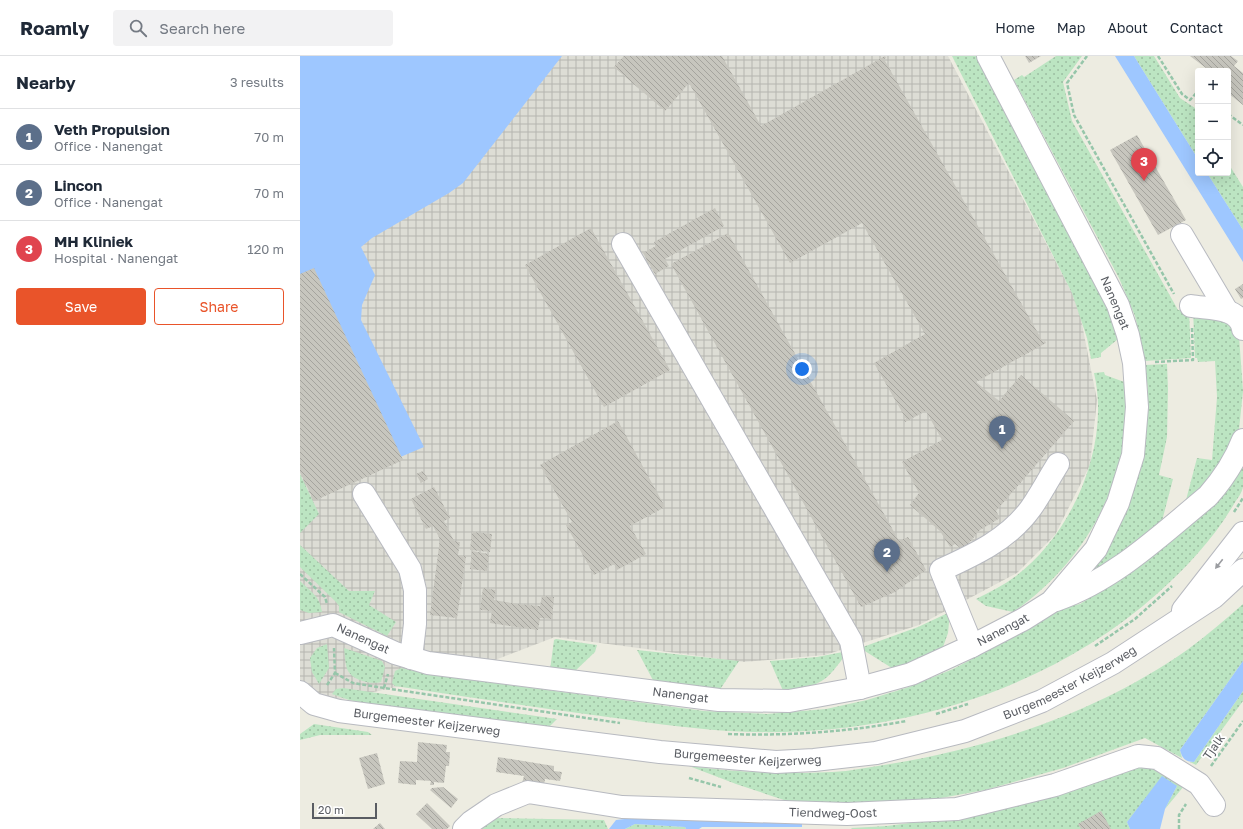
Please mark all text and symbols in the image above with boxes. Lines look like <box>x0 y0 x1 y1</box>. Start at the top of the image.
search box <box>113 10 393 46</box>
text: Roamly <box>20 16 89 39</box>
icon: search <box>127 17 149 39</box>
text: Search here <box>159 19 245 37</box>
text: Home <box>995 19 1035 36</box>
text: Map <box>1057 19 1085 36</box>
text: About <box>1107 19 1148 36</box>
text: Contact <box>1170 19 1223 36</box>
map controls <box>1195 68 1231 176</box>
button: + <box>1195 68 1231 104</box>
text: Nearby <box>16 72 76 93</box>
text: 3 results <box>230 74 284 90</box>
button: − <box>1195 104 1231 140</box>
text: Veth Propulsion <box>54 120 170 138</box>
text: 1 <box>26 129 32 145</box>
text: 70 m <box>254 129 284 145</box>
text: Office · Nanengat <box>54 138 163 154</box>
button: locate <box>1195 140 1231 176</box>
pin: 3 <box>1131 148 1157 181</box>
text: Lincon <box>54 176 102 194</box>
text: 2 <box>25 185 33 201</box>
text: 70 m <box>254 185 284 201</box>
text: Office · Nanengat <box>54 194 163 210</box>
text: MH Kliniek <box>54 232 133 250</box>
text: 3 <box>25 241 33 257</box>
text: 120 m <box>247 241 284 257</box>
text: Hospital · Nanengat <box>54 250 178 266</box>
street label: Nanengat <box>1098 274 1133 332</box>
button: Save <box>16 288 146 325</box>
button: Share <box>154 288 284 325</box>
your location <box>792 359 812 379</box>
pin: 1 <box>989 416 1015 449</box>
pin: 2 <box>874 539 900 572</box>
one-way arrow <box>1215 558 1224 569</box>
street label: Nanengat <box>974 610 1032 649</box>
street label: Nanengat <box>334 620 392 657</box>
street label: Burgemeester Keijzerweg <box>1001 642 1139 722</box>
street label: Nanengat <box>652 684 710 706</box>
street label: Burgemeester Keijzerweg <box>353 705 501 739</box>
street label: Tjalk <box>1199 731 1228 763</box>
street label: Burgemeester Keijzerweg <box>673 745 822 769</box>
scale bar <box>312 801 377 820</box>
text: 20 m <box>318 803 344 816</box>
street label: Tiendweg-Oost <box>789 804 878 821</box>

